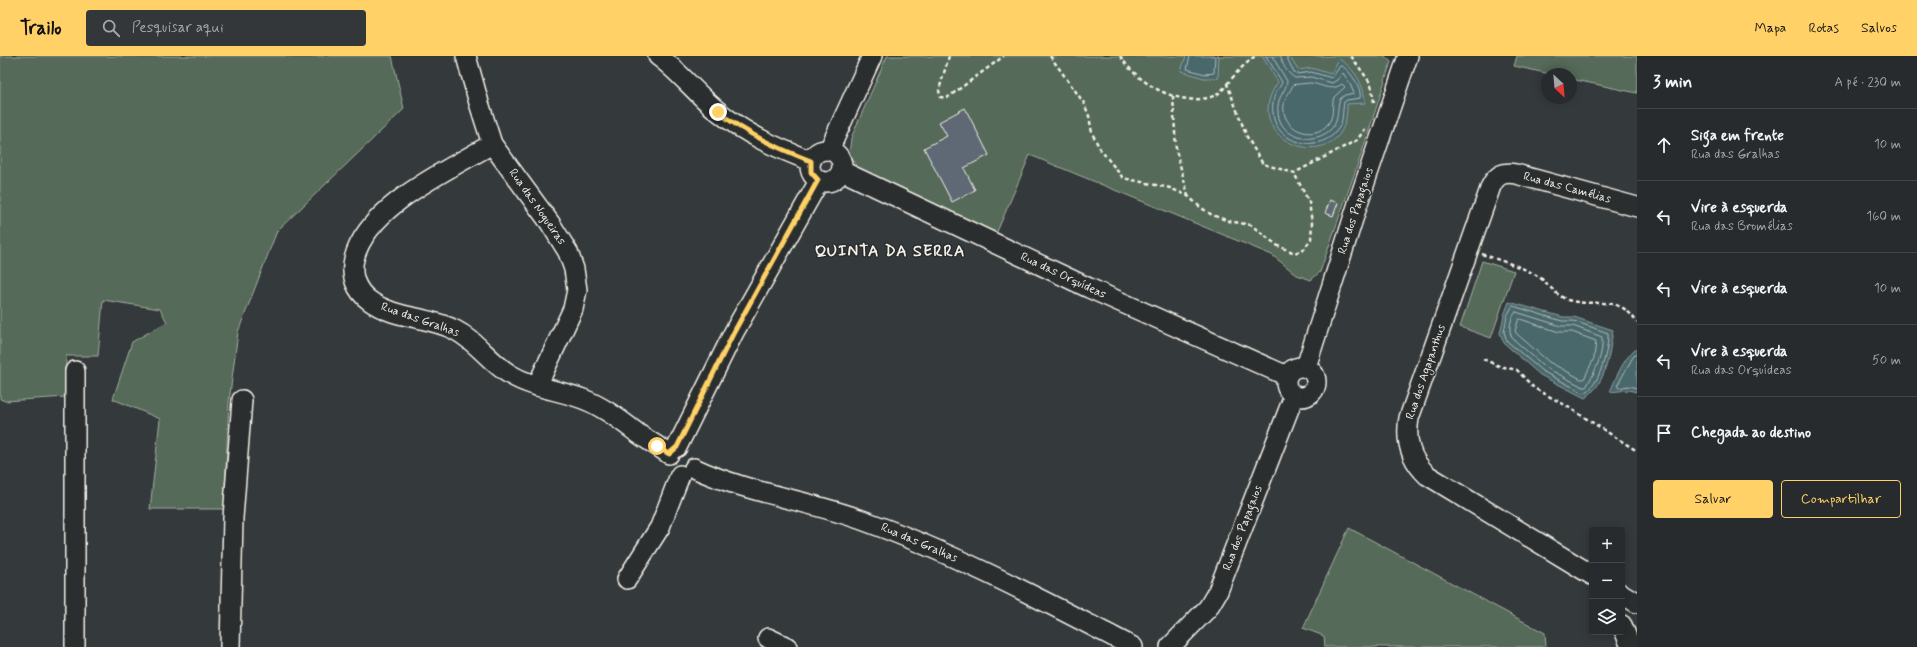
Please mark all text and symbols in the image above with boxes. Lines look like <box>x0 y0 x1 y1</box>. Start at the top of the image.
search box <box>86 10 366 46</box>
text: Trailo <box>20 16 62 41</box>
icon: search <box>100 17 122 39</box>
text: Pesquisar aqui <box>132 18 224 38</box>
text: Mapa <box>1755 19 1786 37</box>
text: Rotas <box>1808 19 1839 37</box>
text: Salvos <box>1861 19 1897 37</box>
north arrow <box>1541 68 1577 104</box>
text: 3 min <box>1653 71 1692 93</box>
text: A pé · 230 m <box>1834 74 1901 91</box>
route end <box>709 103 727 121</box>
text: Siga em frente <box>1691 126 1784 146</box>
icon: ahead <box>1653 134 1675 156</box>
text: 10 m <box>1874 136 1901 153</box>
text: Rua das Gralhas <box>1691 146 1780 163</box>
street label: Rua dos Papagaios <box>1334 165 1379 257</box>
street label: Rua das Nogueiras <box>505 166 569 248</box>
street label: Rua das Camélias <box>1521 169 1613 208</box>
text: Vire à esquerda <box>1691 198 1787 218</box>
icon: left <box>1653 206 1675 228</box>
text: 160 m <box>1866 208 1901 225</box>
text: Rua das Bromélias <box>1691 218 1793 235</box>
district label: QUINTA DA SERRA <box>815 241 965 262</box>
street label: Rua das Orquídeas <box>1018 249 1108 303</box>
icon: left <box>1653 278 1675 300</box>
text: Vire à esquerda <box>1691 279 1787 299</box>
text: 10 m <box>1874 280 1901 297</box>
street label: Rua das Gralhas <box>379 299 462 341</box>
street label: Rua dos Agapanthus <box>1402 322 1450 422</box>
text: Vire à esquerda <box>1691 342 1787 362</box>
icon: left <box>1653 350 1675 372</box>
text: 50 m <box>1872 352 1901 369</box>
text: Rua das Orquídeas <box>1691 362 1792 379</box>
icon: arrive <box>1653 422 1675 444</box>
text: Chegada ao destino <box>1691 423 1811 443</box>
route start <box>648 437 666 455</box>
button: Salvar <box>1653 480 1773 518</box>
button: Compartilhar <box>1781 480 1901 518</box>
street label: Rua dos Papagaios <box>1219 482 1268 573</box>
street label: Rua das Gralhas <box>878 520 960 567</box>
map controls <box>1589 527 1625 635</box>
button: + <box>1589 527 1625 563</box>
button: − <box>1589 563 1625 599</box>
button: layers <box>1589 599 1625 635</box>

